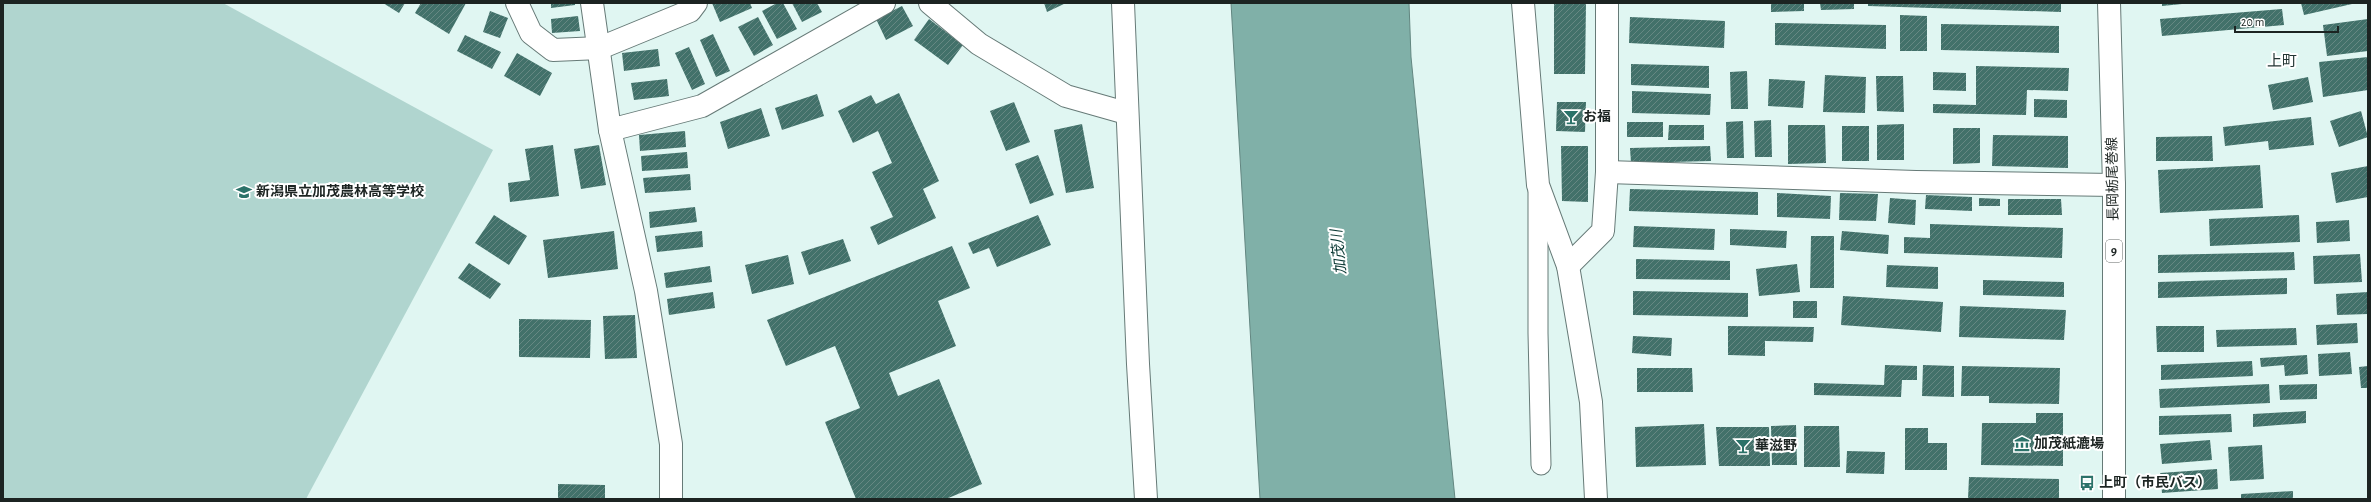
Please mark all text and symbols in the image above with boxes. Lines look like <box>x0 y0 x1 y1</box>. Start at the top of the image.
scale bar <box>2235 8 2338 34</box>
text: 20 m <box>2241 16 2264 28</box>
district label: 上町 <box>2267 53 2297 69</box>
bar icon: お福 <box>1562 108 1580 126</box>
place label: お福 <box>1583 109 1611 124</box>
street label: 長岡栃尾巻線 <box>2104 137 2121 221</box>
school or university icon: 新潟県立加茂農林高等学校 <box>235 183 253 201</box>
place label: 新潟県立加茂農林高等学校 <box>256 183 424 199</box>
water label: 加茂川 <box>1328 227 1349 275</box>
road number: 9 <box>2106 240 2122 262</box>
museum icon: 加茂紙漉場 <box>2013 435 2031 453</box>
place label: 加茂紙漉場 <box>2034 436 2104 451</box>
bar icon: 華滋野 <box>1734 437 1752 455</box>
place label: 華滋野 <box>1755 438 1797 453</box>
bus stop icon: 上町（市民バス） <box>2078 474 2096 492</box>
place label: 上町（市民バス） <box>2099 474 2211 490</box>

